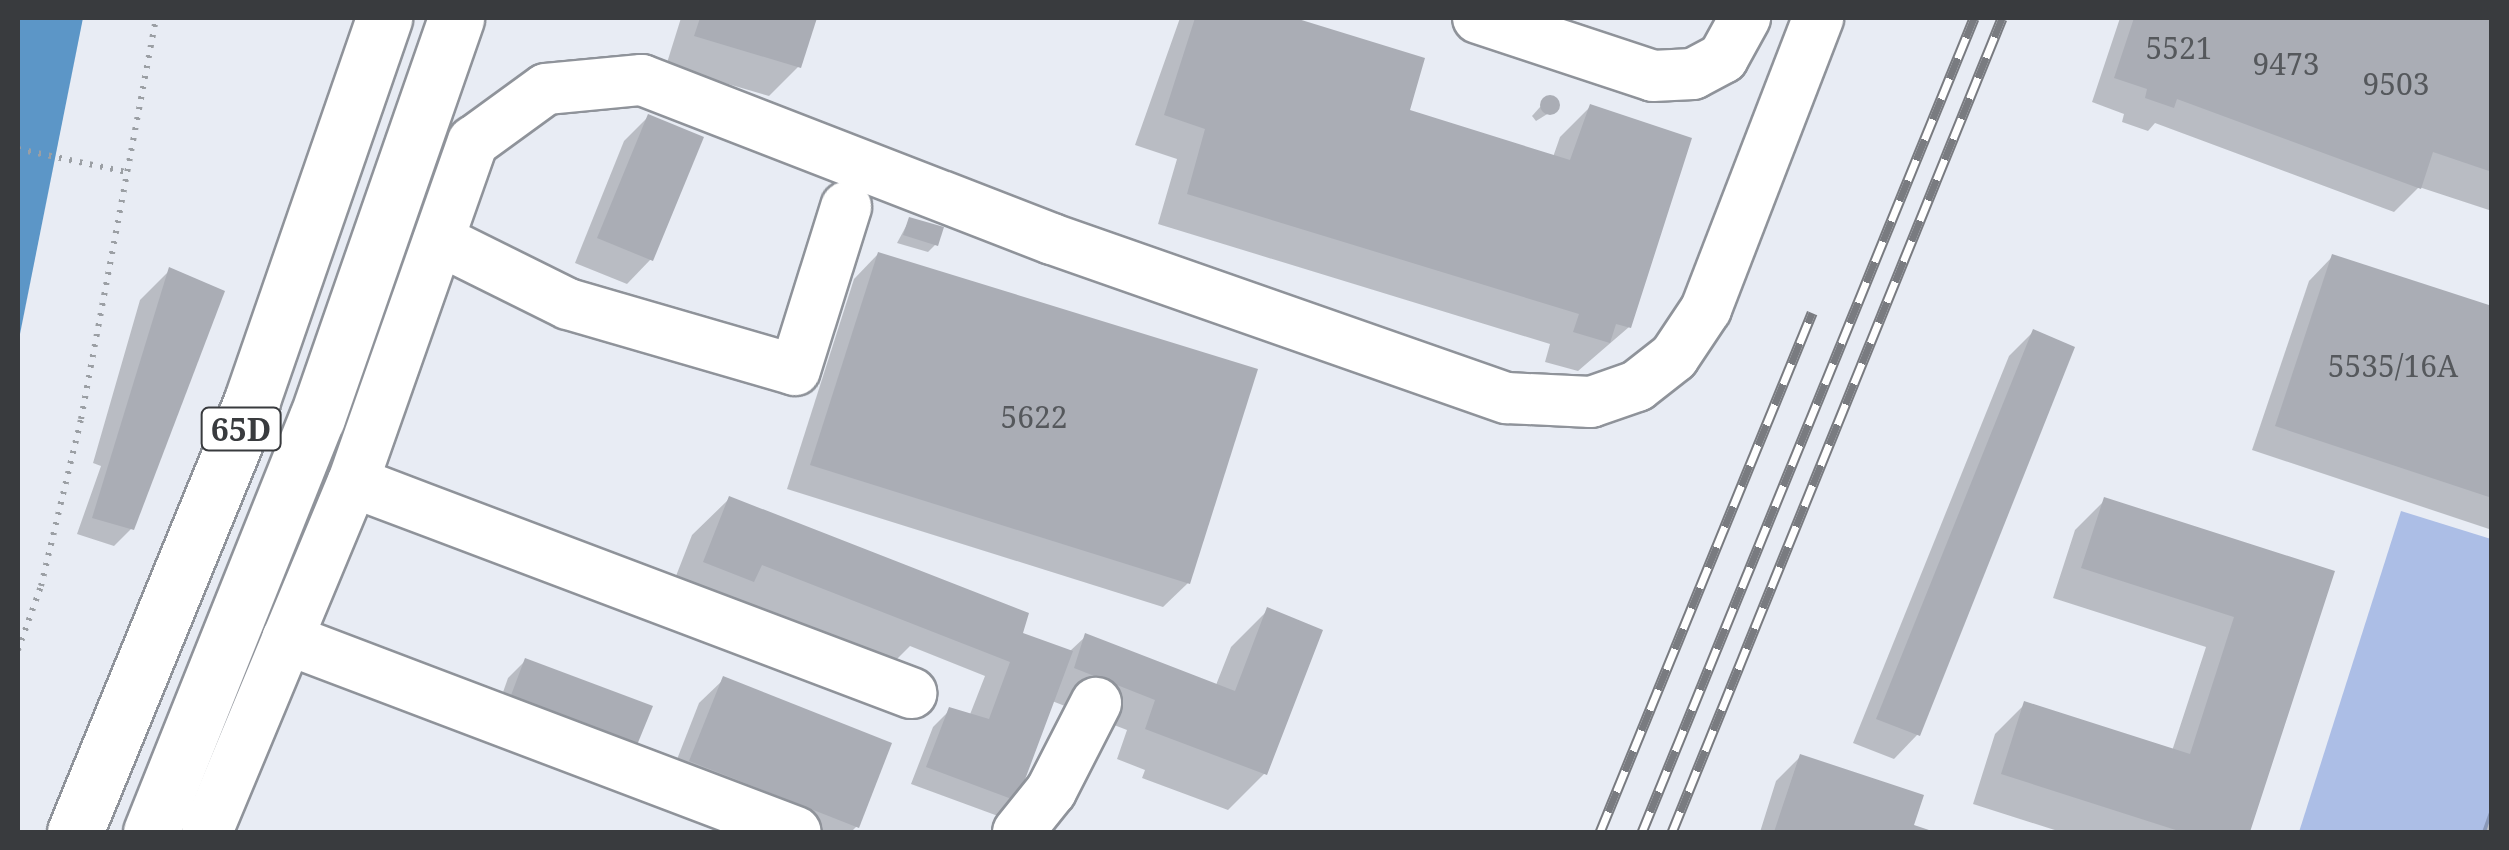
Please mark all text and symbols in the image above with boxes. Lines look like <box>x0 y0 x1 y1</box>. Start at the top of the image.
house number: 5521 <box>2145 30 2213 66</box>
house number: 9473 <box>2252 46 2320 82</box>
house number: 9503 <box>2362 66 2430 102</box>
house number: 5535/16A <box>2328 348 2458 384</box>
house number: 5622 <box>1000 399 1068 435</box>
road number: 65D <box>198 402 284 456</box>

